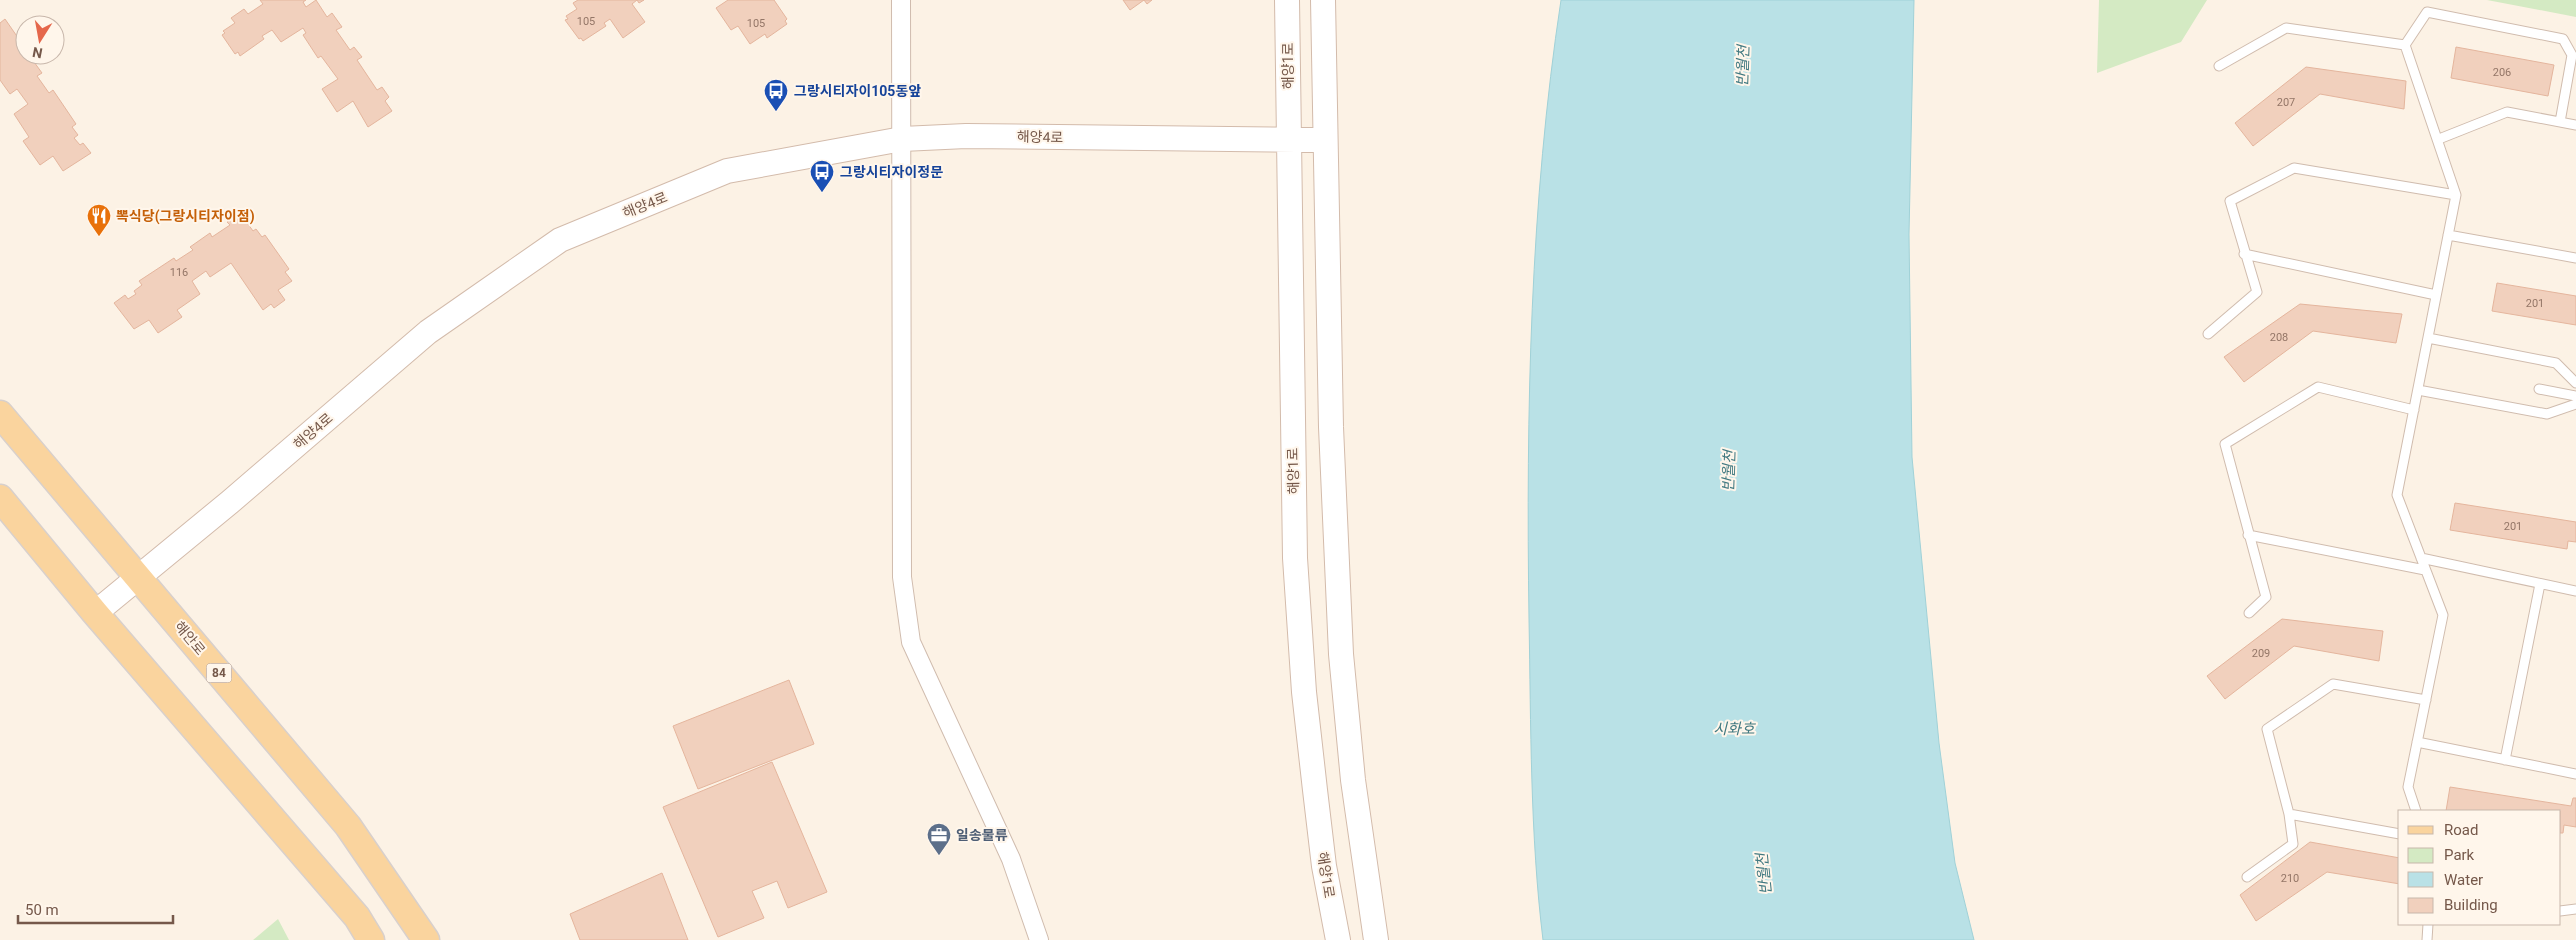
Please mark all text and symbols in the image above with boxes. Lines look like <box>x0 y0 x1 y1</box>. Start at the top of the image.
north arrow <box>15 15 65 65</box>
house number: 105 <box>577 15 595 28</box>
house number: 105 <box>747 17 765 30</box>
street label: 해양1로 <box>1280 43 1296 89</box>
water label: 반월천 <box>1733 43 1753 87</box>
text: N <box>31 44 44 62</box>
house number: 206 <box>2493 66 2511 79</box>
bus stop icon: 그랑시티자이105동앞 <box>763 78 789 112</box>
place label: 그랑시티자이105동앞 <box>794 83 921 99</box>
house number: 207 <box>2277 96 2295 109</box>
street label: 해양4로 <box>1017 129 1064 145</box>
bus stop icon: 그랑시티자이정문 <box>809 159 835 193</box>
place label: 그랑시티자이정문 <box>840 164 943 180</box>
street label: 해양4로 <box>620 189 670 221</box>
restaurant icon: 뽁식당(그랑시티자이점) <box>86 203 112 237</box>
place label: 뽁식당(그랑시티자이점) <box>116 208 255 225</box>
house number: 116 <box>170 266 188 279</box>
house number: 201 <box>2526 297 2544 310</box>
house number: 208 <box>2270 331 2288 344</box>
street label: 해양4로 <box>290 410 336 452</box>
street label: 해양1로 <box>1285 447 1301 494</box>
water label: 반월천 <box>1719 448 1739 492</box>
house number: 201 <box>2504 520 2522 533</box>
street label: 해안로 <box>171 618 209 658</box>
house number: 209 <box>2252 647 2270 660</box>
road number: 84 <box>206 664 232 682</box>
water label: 시화호 <box>1713 720 1756 738</box>
legend <box>2398 810 2561 925</box>
text: Road <box>2444 821 2478 839</box>
office icon: 일송물류 <box>926 822 952 856</box>
place label: 일송물류 <box>956 827 1008 843</box>
text: Park <box>2444 846 2475 864</box>
water label: 반월천 <box>1753 850 1775 896</box>
street label: 해양1로 <box>1314 851 1338 899</box>
text: Water <box>2444 871 2483 889</box>
house number: 210 <box>2281 872 2299 885</box>
scale bar <box>18 892 172 924</box>
text: Building <box>2444 896 2498 914</box>
text: 50 m <box>25 901 59 919</box>

